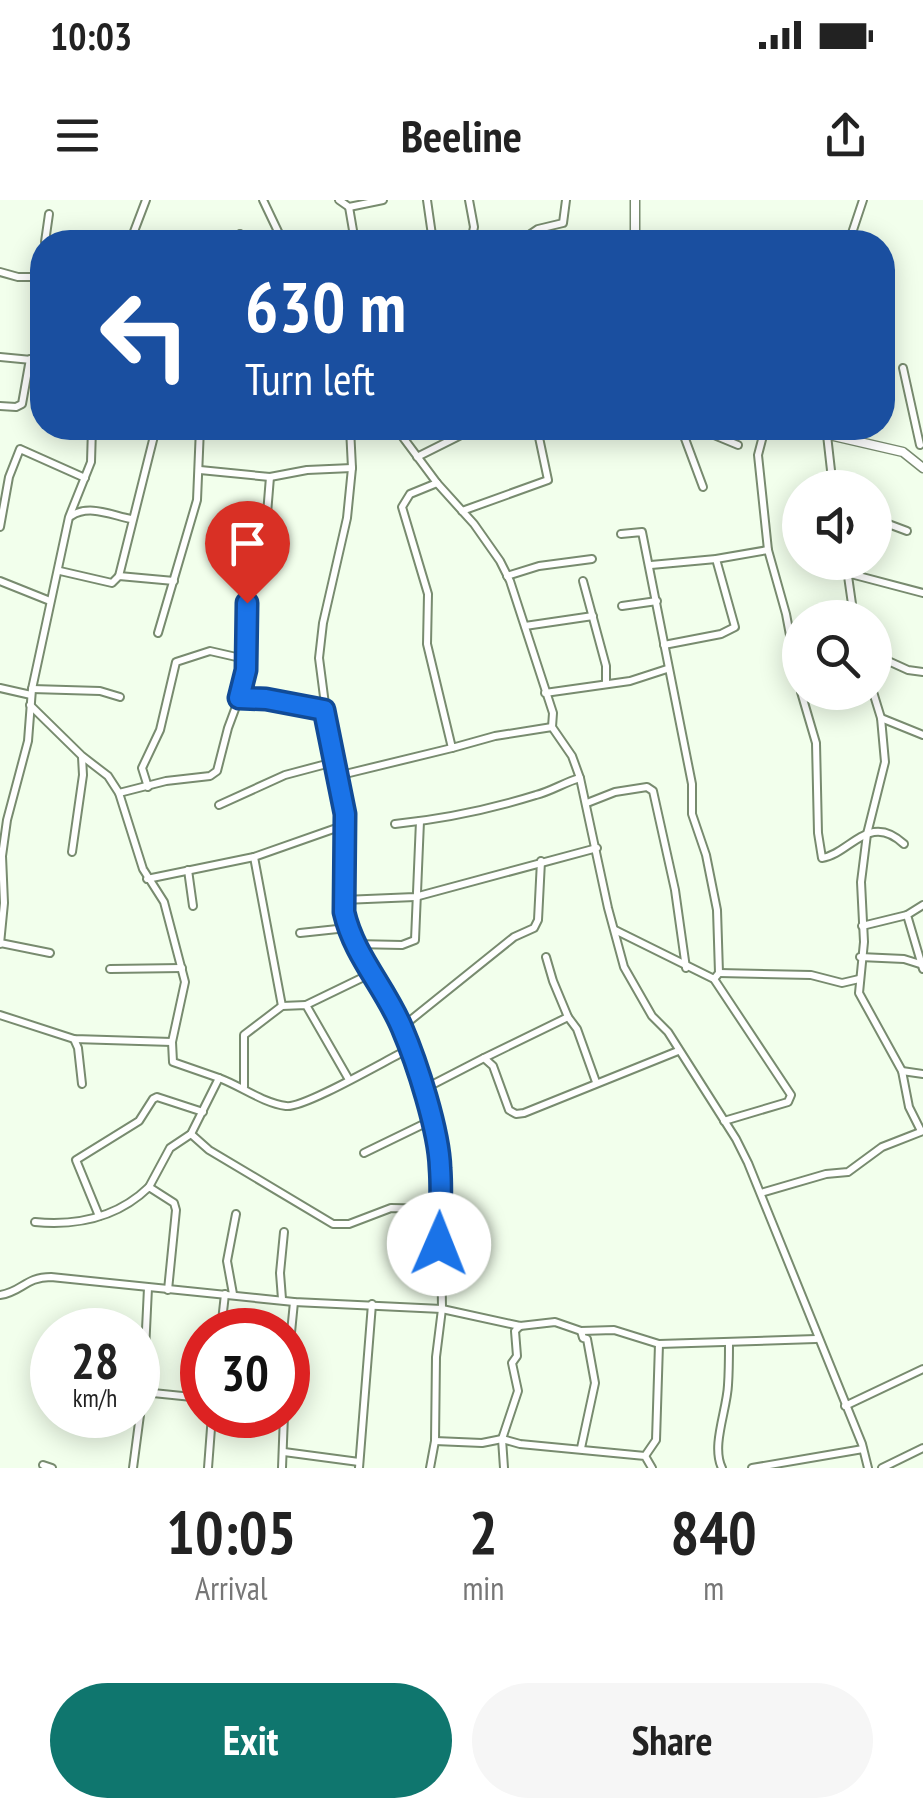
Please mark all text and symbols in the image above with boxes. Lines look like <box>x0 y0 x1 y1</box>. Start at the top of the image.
text: 10:03 <box>50 11 132 60</box>
text: Beeline <box>401 106 522 164</box>
icon: menu <box>50 108 105 163</box>
icon: share <box>818 108 873 163</box>
text: 630 m <box>245 261 406 351</box>
icon: left <box>80 270 210 400</box>
text: Turn left <box>245 349 375 407</box>
map controls <box>782 470 892 710</box>
button: sound <box>782 470 892 580</box>
pin <box>205 501 290 604</box>
icon: arrive <box>220 516 275 571</box>
button: search <box>782 600 892 710</box>
position arrow <box>387 1192 491 1296</box>
speed limit sign: 30 <box>180 1308 310 1438</box>
text: 28 <box>71 1328 119 1393</box>
text: km/h <box>73 1382 117 1414</box>
text: 10:05 <box>166 1493 296 1571</box>
text: 2 <box>469 1493 498 1571</box>
text: 840 <box>671 1493 757 1571</box>
text: Arrival <box>195 1567 267 1609</box>
text: min <box>462 1567 504 1609</box>
text: m <box>703 1567 724 1609</box>
button: Exit <box>50 1683 452 1798</box>
button: Share <box>472 1683 873 1798</box>

